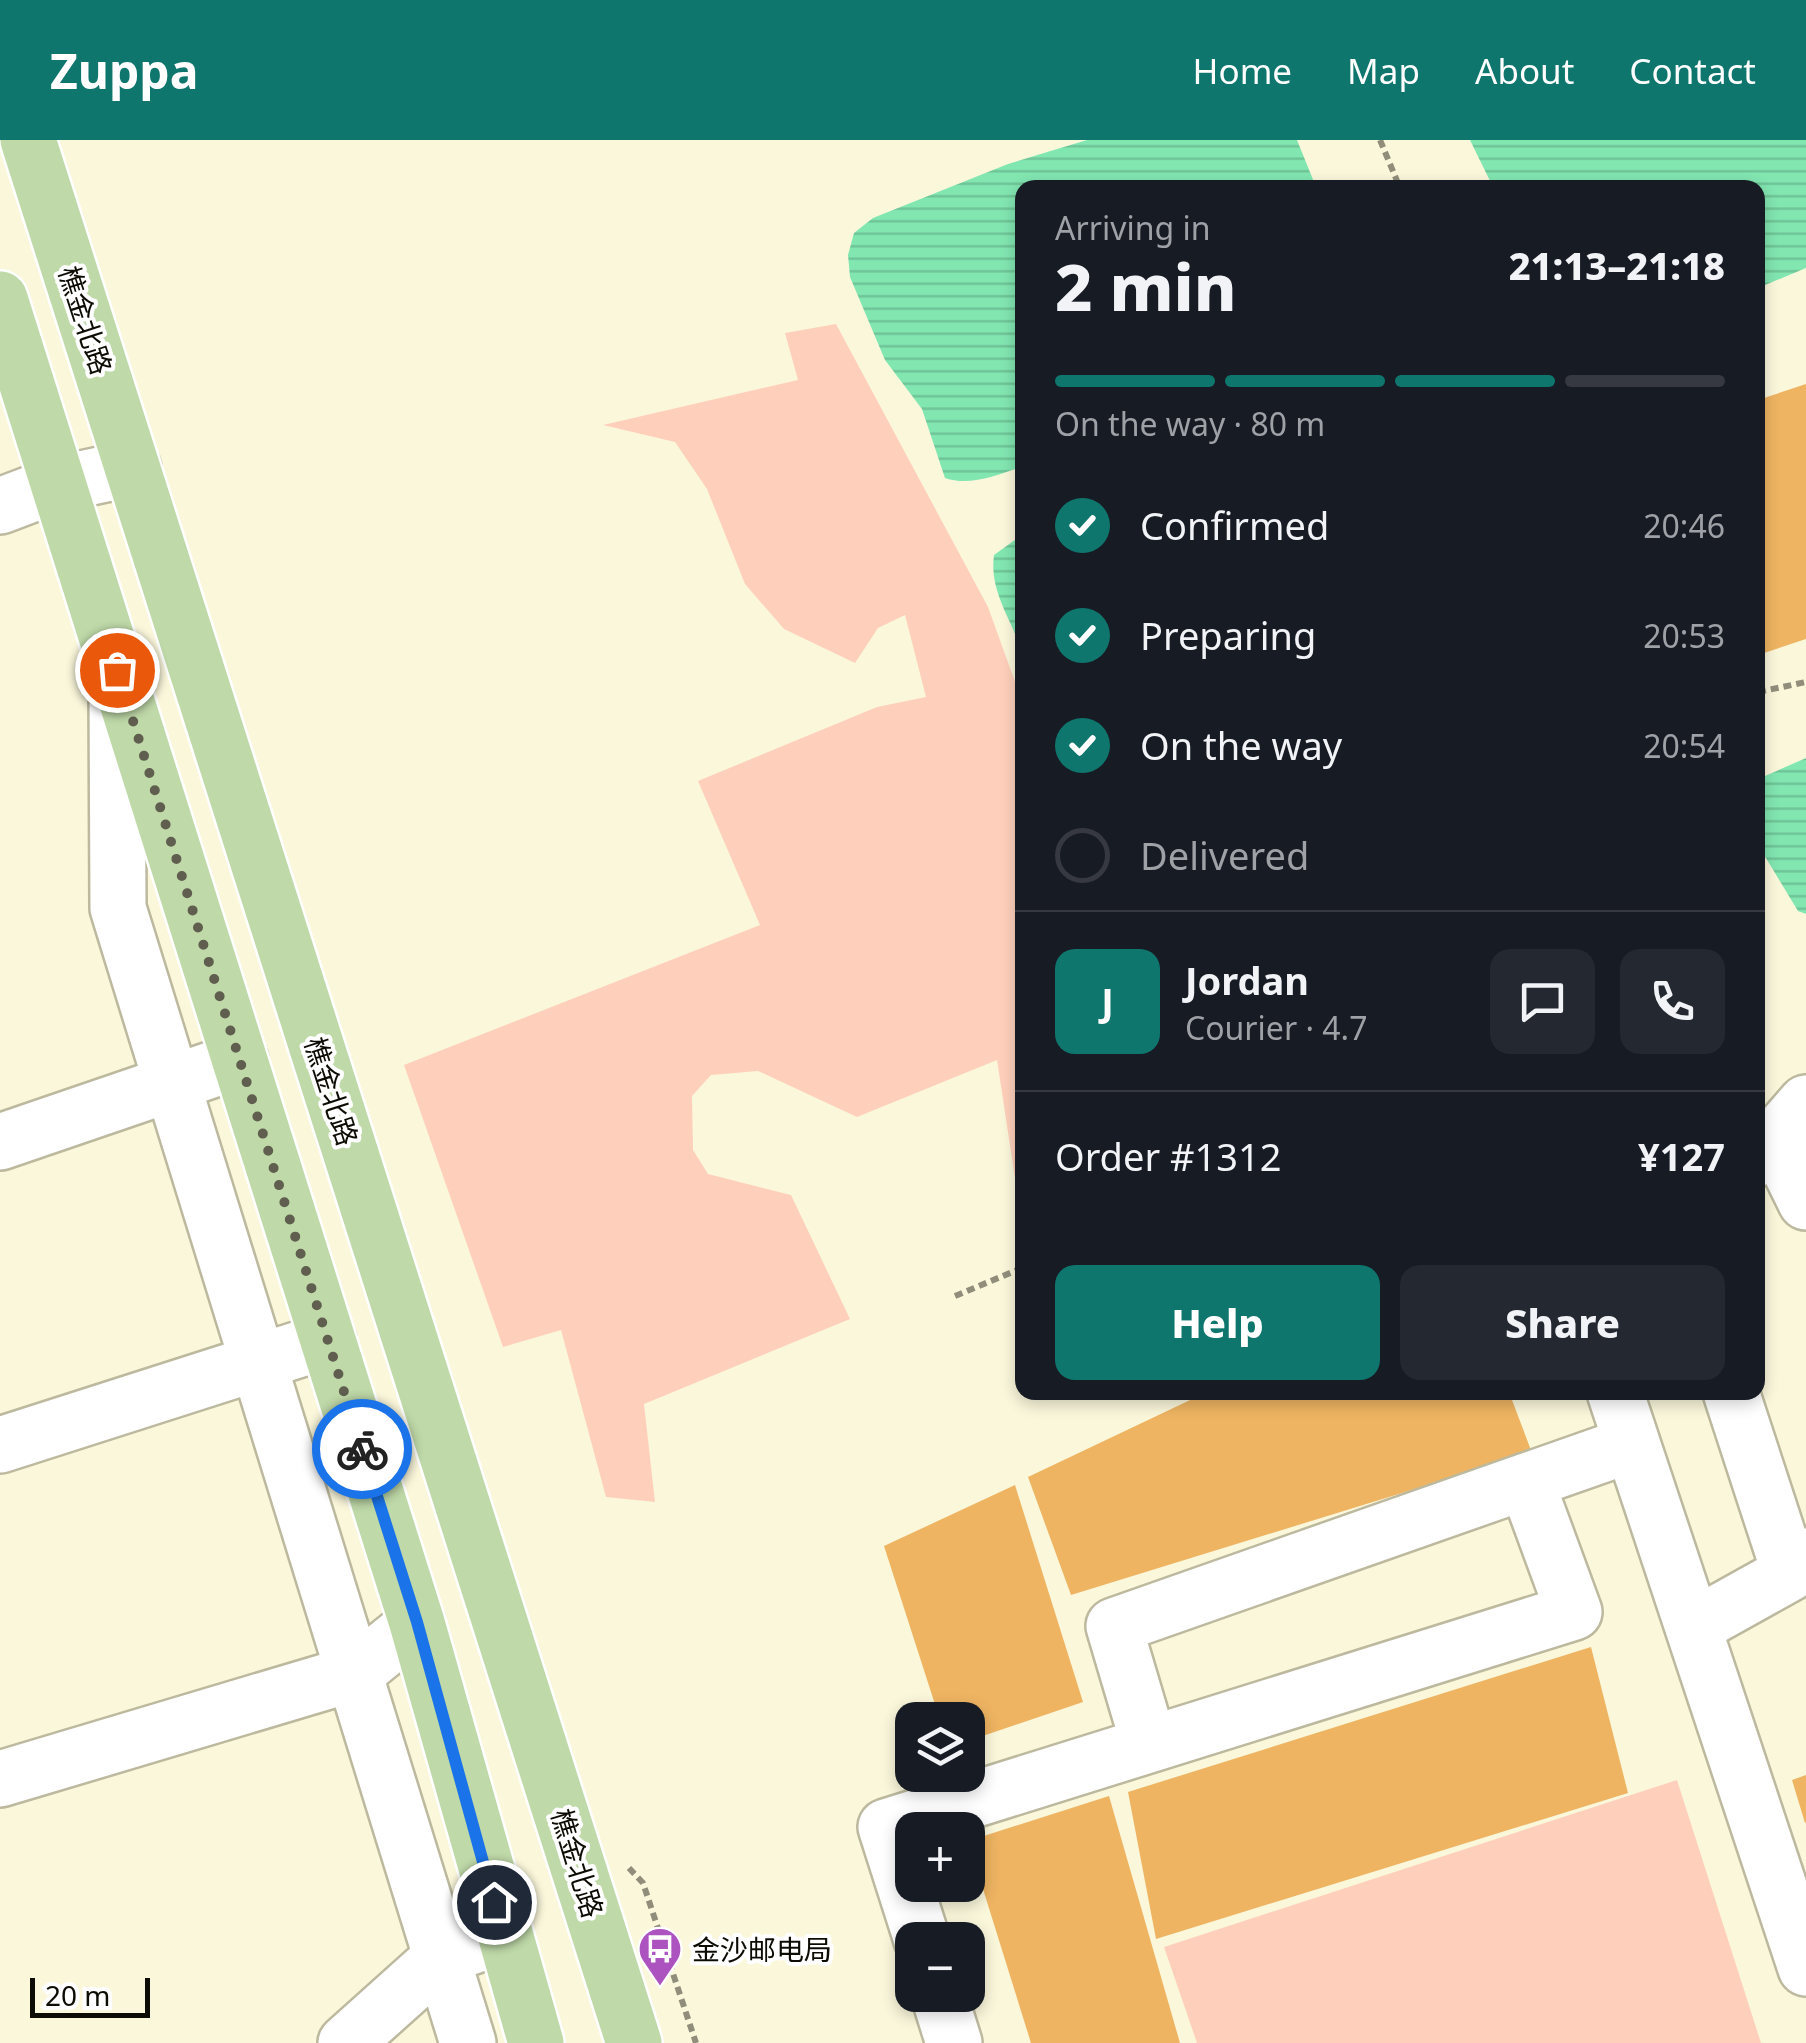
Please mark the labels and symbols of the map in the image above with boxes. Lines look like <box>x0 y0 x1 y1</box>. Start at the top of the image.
street label: 樵金北路 <box>51 261 121 379</box>
pin <box>75 628 160 713</box>
street label: 樵金北路 <box>297 1032 367 1150</box>
courier <box>312 1399 412 1499</box>
street label: 樵金北路 <box>543 1804 613 1922</box>
pin <box>452 1860 537 1945</box>
bus stop icon: 金沙邮电局 <box>637 1926 683 1987</box>
place label: 金沙邮电局 <box>692 1930 832 1968</box>
scale bar <box>30 1973 150 2018</box>

